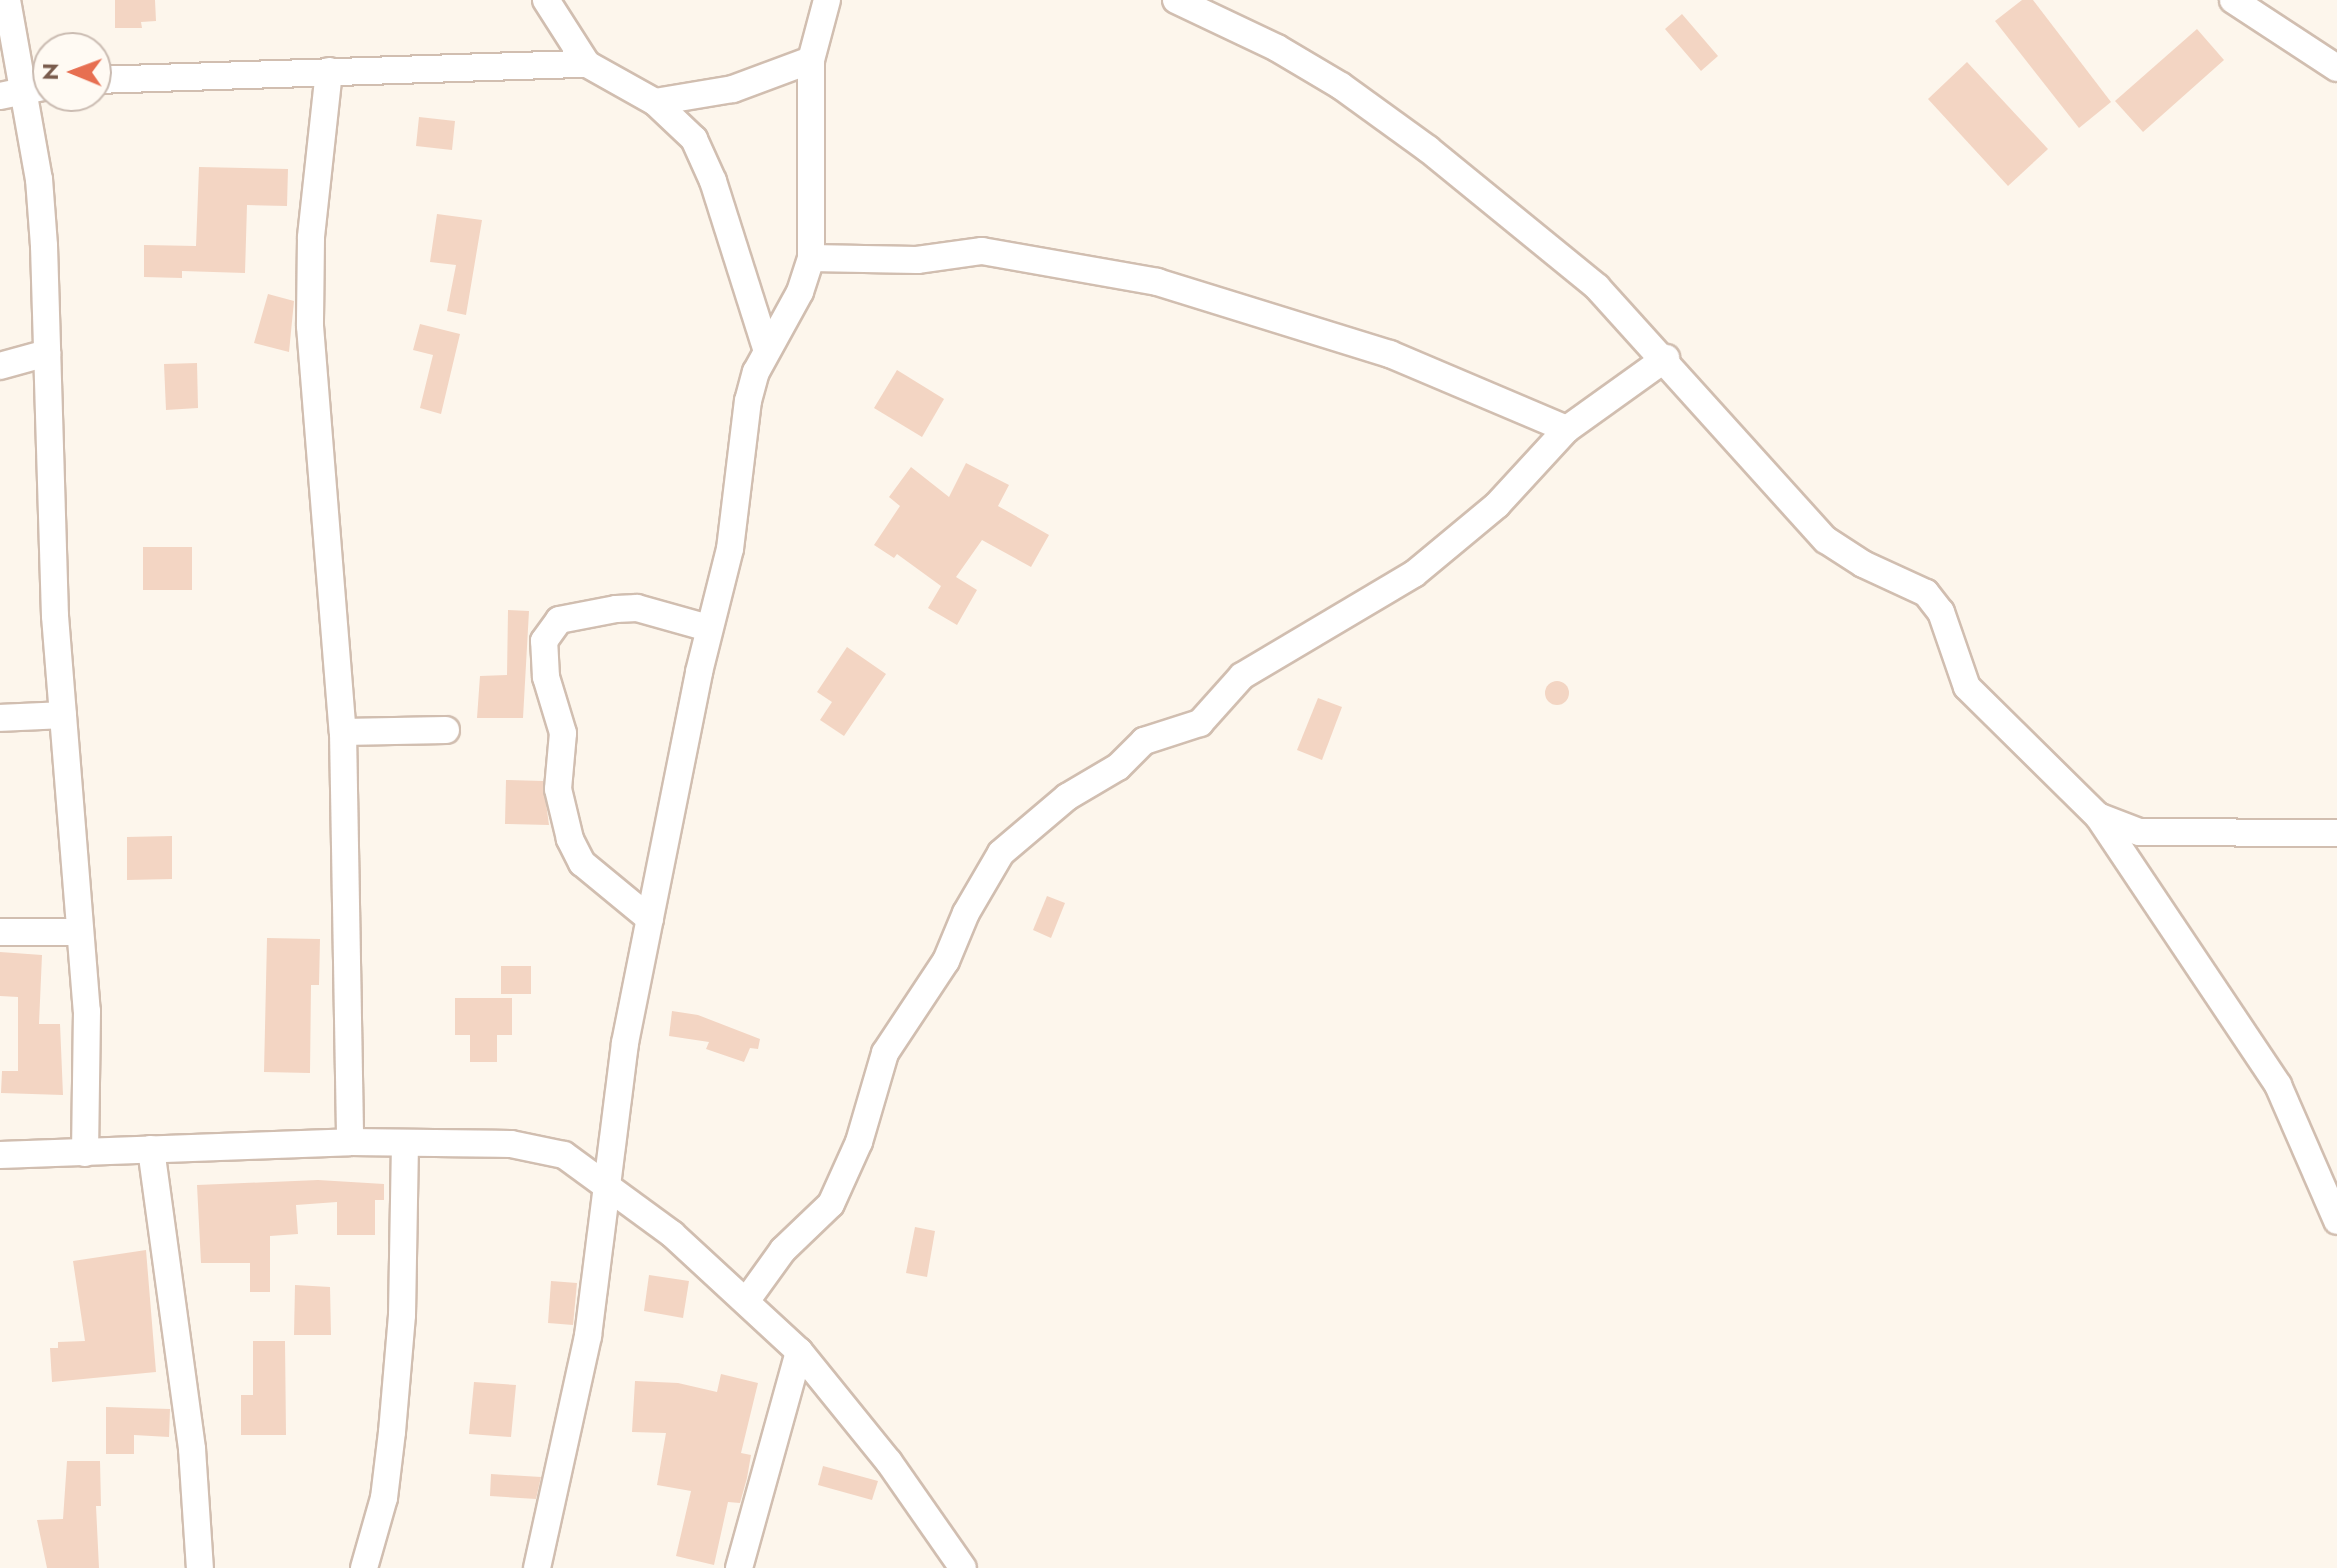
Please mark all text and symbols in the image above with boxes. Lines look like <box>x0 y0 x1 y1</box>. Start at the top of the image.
north arrow <box>32 32 112 112</box>
text: N <box>34 63 66 81</box>

